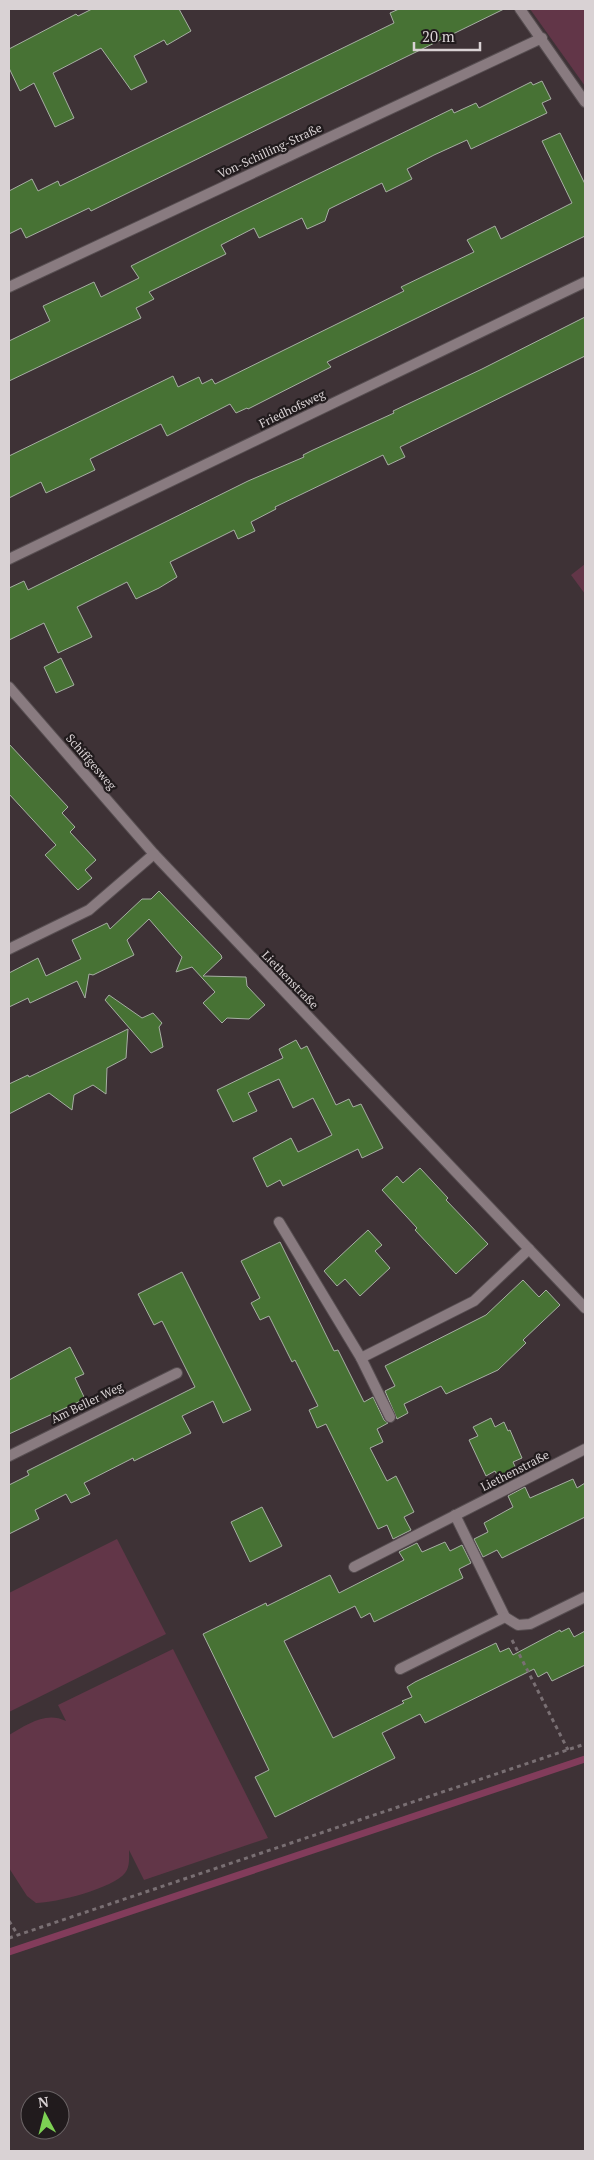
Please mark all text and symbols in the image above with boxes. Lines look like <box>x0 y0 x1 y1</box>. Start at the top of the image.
scale bar <box>414 20 480 52</box>
text: 20 m <box>422 26 455 46</box>
street label: Von-Schilling-Straße <box>215 120 324 181</box>
street label: Friedhofsweg <box>256 386 328 431</box>
street label: Schiffgesweg <box>63 731 120 793</box>
street label: Liethenstraße <box>259 948 322 1012</box>
street label: Am Beller Weg <box>48 1378 126 1426</box>
street label: Liethenstraße <box>478 1447 552 1494</box>
north arrow <box>20 2090 70 2140</box>
text: N <box>37 2091 50 2112</box>

